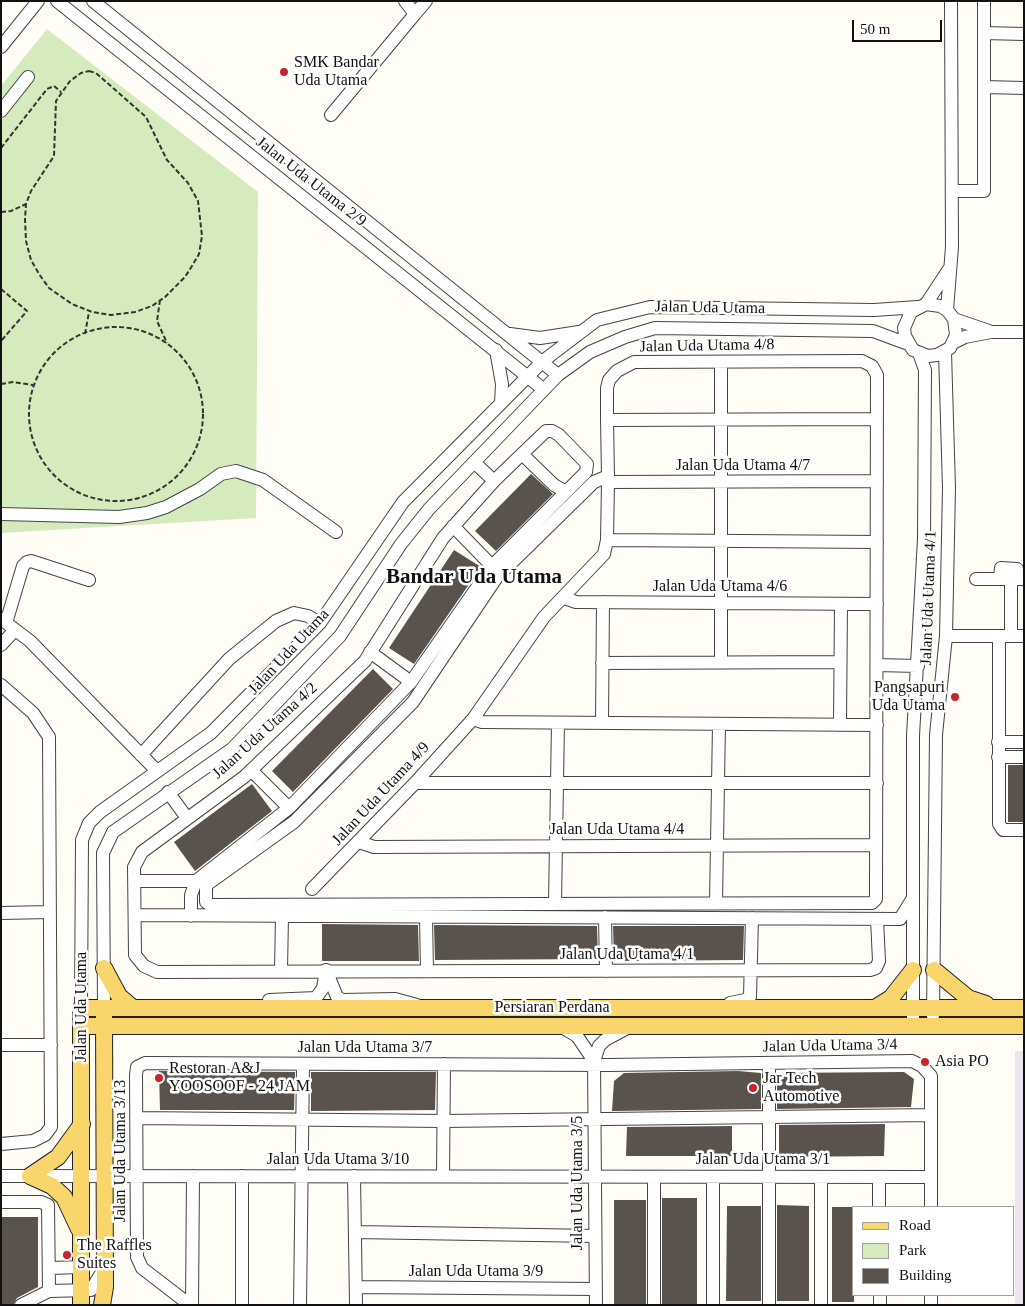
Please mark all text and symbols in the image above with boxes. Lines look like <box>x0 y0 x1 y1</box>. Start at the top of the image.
scale bar <box>855 10 945 42</box>
text: 50 m <box>860 21 890 37</box>
place label: SMK Bandar Uda Utama <box>294 53 379 91</box>
marker: SMK Bandar Uda Utama <box>278 66 290 78</box>
street label: Jalan Uda Utama 2/9 <box>252 133 370 231</box>
street label: Jalan Uda Utama <box>655 297 765 319</box>
street label: Jalan Uda Utama 4/8 <box>640 335 774 357</box>
street label: Jalan Uda Utama 4/7 <box>676 456 810 476</box>
street label: Jalan Uda Utama 4/1 <box>917 530 941 666</box>
district label: Bandar Uda Utama <box>386 565 562 591</box>
street label: Jalan Uda Utama 4/6 <box>653 577 787 597</box>
street label: Jalan Uda Utama <box>244 605 334 699</box>
place label: Pangsapuri Uda Utama <box>872 678 945 716</box>
street label: Jalan Uda Utama 4/2 <box>209 679 321 783</box>
marker: Pangsapuri Uda Utama <box>949 691 961 703</box>
street label: Jalan Uda Utama 4/9 <box>328 738 434 850</box>
street label: Jalan Uda Utama 4/4 <box>550 820 684 840</box>
street label: Jalan Uda Utama 4/1 <box>560 945 694 965</box>
street label: Jalan Uda Utama <box>72 952 92 1062</box>
street label: Persiaran Perdana <box>494 998 610 1018</box>
street label: Jalan Uda Utama 3/4 <box>763 1035 897 1057</box>
street label: Jalan Uda Utama 3/7 <box>298 1038 432 1058</box>
place label: Asia PO <box>935 1052 989 1072</box>
marker: Asia PO <box>919 1056 931 1068</box>
place label: Restoran A&J YOOSOOF - 24 JAM <box>169 1059 310 1097</box>
place label: Jar Tech Automotive <box>763 1069 839 1107</box>
marker: Restoran A&J YOOSOOF - 24 JAM <box>153 1072 165 1084</box>
street label: Jalan Uda Utama 3/13 <box>111 1080 131 1222</box>
marker: Jar Tech Automotive <box>747 1082 759 1094</box>
street label: Jalan Uda Utama 3/5 <box>568 1116 588 1250</box>
street label: Jalan Uda Utama 3/10 <box>267 1150 409 1170</box>
street label: Jalan Uda Utama 3/1 <box>696 1150 830 1170</box>
legend <box>852 1206 1015 1296</box>
text: Road <box>899 1217 931 1233</box>
place label: The Raffles Suites <box>77 1236 152 1274</box>
text: Park <box>899 1242 927 1258</box>
marker: The Raffles Suites <box>61 1249 73 1261</box>
street label: Jalan Uda Utama 3/9 <box>409 1262 543 1282</box>
text: Building <box>899 1267 952 1283</box>

